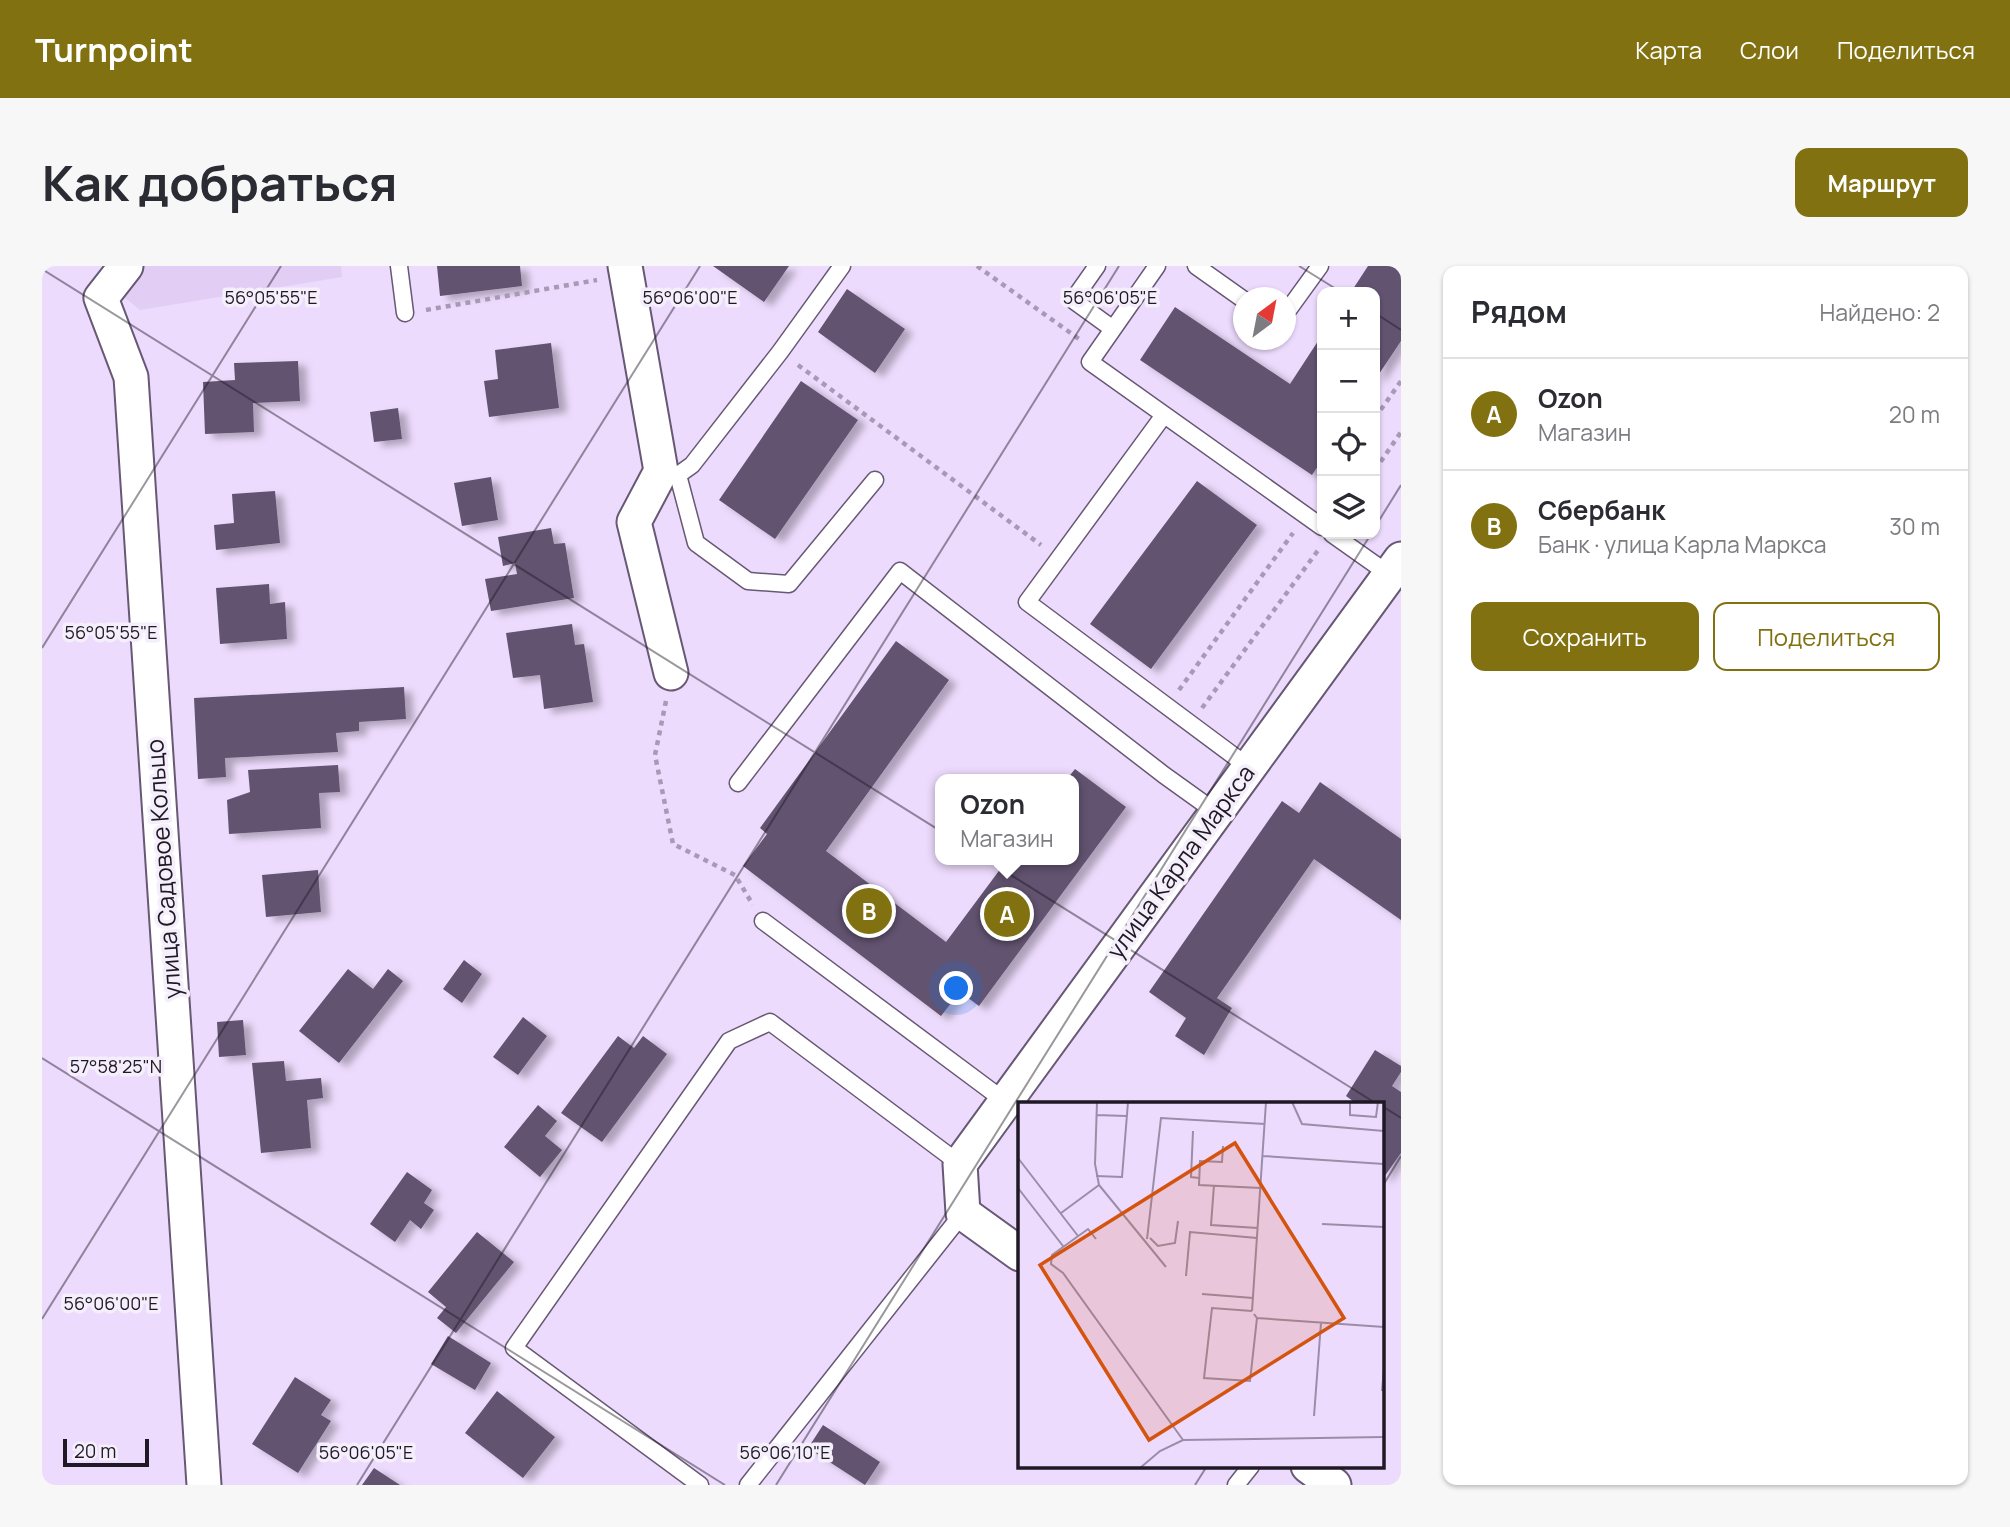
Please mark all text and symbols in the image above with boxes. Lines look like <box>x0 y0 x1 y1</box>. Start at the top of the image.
text: Turnpoint <box>35 27 193 72</box>
text: Карта <box>1635 33 1702 66</box>
text: Слои <box>1740 33 1799 66</box>
text: Поделиться <box>1837 33 1975 66</box>
button: Маршрут <box>1795 148 1968 217</box>
text: Как добраться <box>42 149 397 216</box>
text: 56°05'55"E <box>225 285 318 309</box>
text: 56°06'00"E <box>643 285 737 309</box>
text: 56°06'05"E <box>1063 285 1157 309</box>
north arrow <box>1233 287 1296 350</box>
map controls <box>1317 287 1380 539</box>
button: + <box>1317 287 1380 350</box>
text: Рядом <box>1471 291 1567 332</box>
text: Найдено: 2 <box>1819 296 1940 328</box>
button: − <box>1317 350 1380 413</box>
text: Ozon <box>1538 380 1603 416</box>
text: A <box>1486 398 1502 430</box>
text: 20 m <box>1889 398 1940 430</box>
button: locate <box>1317 413 1380 476</box>
text: Магазин <box>1538 416 1631 448</box>
button: layers <box>1317 476 1380 539</box>
text: Сбербанк <box>1538 492 1665 528</box>
text: B <box>1487 510 1501 542</box>
text: 30 m <box>1889 510 1940 542</box>
text: Банк · улица Карла Маркса <box>1538 528 1827 560</box>
button: Сохранить <box>1471 602 1699 671</box>
button: Поделиться <box>1713 602 1940 671</box>
text: 56°05'55"E <box>65 620 158 644</box>
street label: улица Садовое Кольцо <box>137 738 188 1000</box>
street label: улица Карла Маркса <box>1098 757 1261 965</box>
popup <box>935 774 1079 865</box>
text: Ozon <box>960 786 1025 822</box>
text: Магазин <box>960 822 1054 854</box>
pin: B <box>846 885 892 937</box>
pin: A <box>984 888 1030 940</box>
your location <box>939 971 973 1005</box>
text: 57°58'25"N <box>70 1054 162 1078</box>
inset map <box>1018 1102 1384 1468</box>
text: 56°06'00"E <box>64 1291 158 1315</box>
scale bar <box>63 1436 149 1468</box>
text: 20 m <box>74 1438 116 1464</box>
text: 56°06'05"E <box>319 1440 413 1464</box>
text: 56°06'10"E <box>740 1440 830 1464</box>

